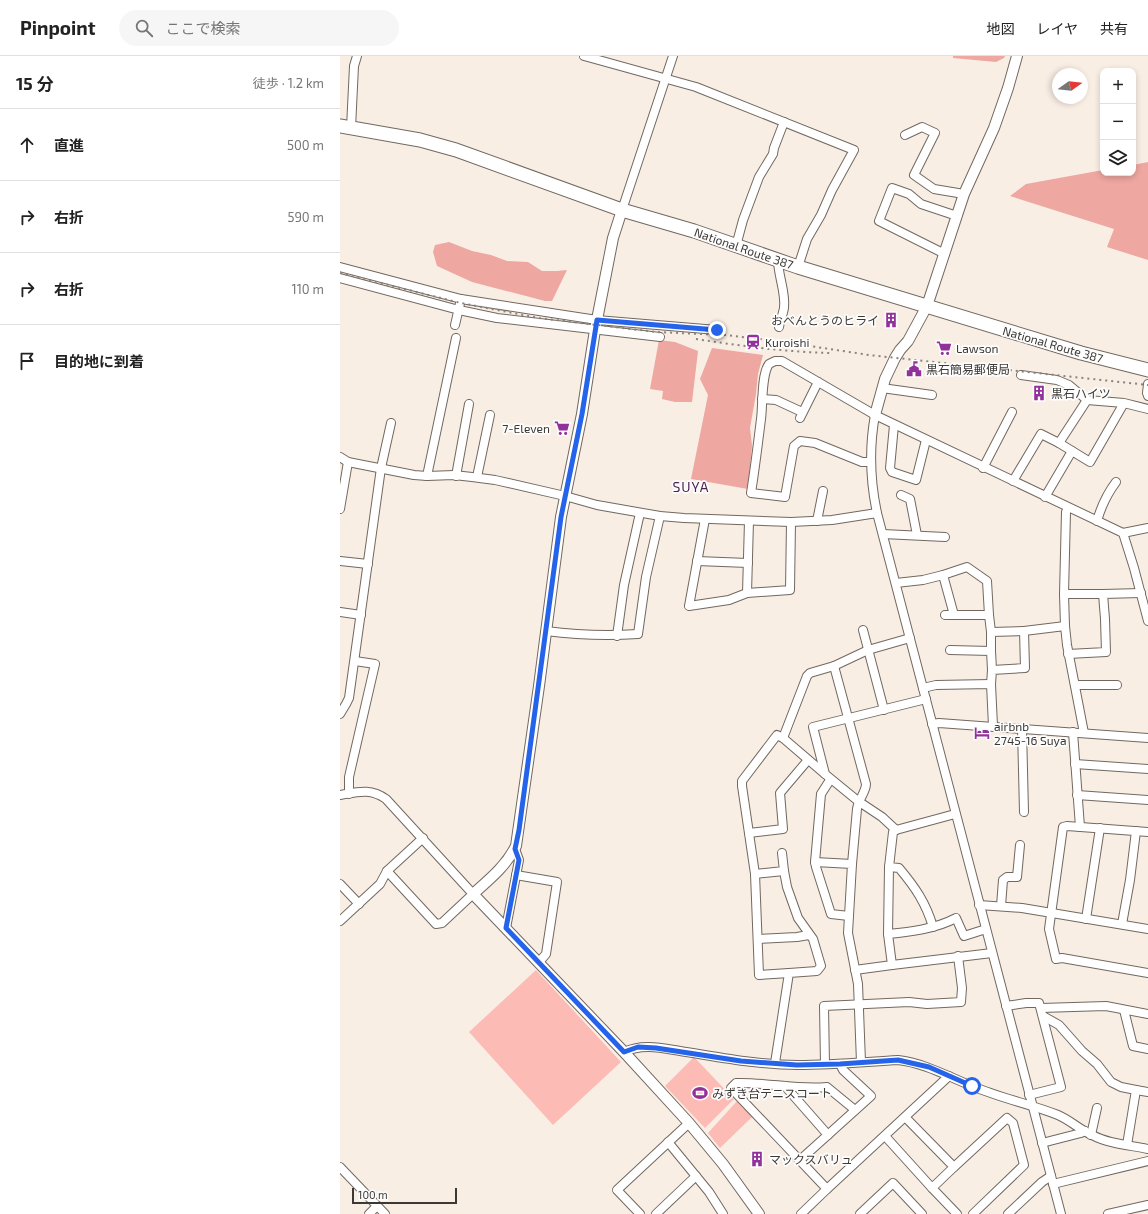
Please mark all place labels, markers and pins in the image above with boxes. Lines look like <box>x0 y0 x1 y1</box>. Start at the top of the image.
building icon: おべんとうのヒライ <box>882 311 900 329</box>
place label: おべんとうのヒライ <box>771 313 879 327</box>
station icon: Kuroishi <box>744 333 762 351</box>
place label: Kuroishi <box>765 335 809 349</box>
supermarket icon: Lawson <box>935 339 953 357</box>
place label: Lawson <box>956 341 999 355</box>
public building icon: 黒石簡易郵便局 <box>905 360 923 378</box>
place label: 黒石簡易郵便局 <box>926 362 1010 376</box>
building icon: 黒石ハイツ <box>1030 384 1048 402</box>
place label: 黒石ハイツ <box>1051 386 1111 400</box>
supermarket icon: 7-Eleven <box>553 419 571 437</box>
place label: 7-Eleven <box>502 421 550 435</box>
place label: airbnb 2745-16 Suya <box>994 719 1066 747</box>
hotel icon: airbnb 2745-16 Suya <box>973 724 991 742</box>
sports icon: みずき台テニスコート <box>691 1084 709 1102</box>
place label: みずき台テニスコート <box>712 1086 832 1100</box>
building icon: マックスバリュ <box>748 1150 766 1168</box>
place label: マックスバリュ <box>769 1152 853 1166</box>

